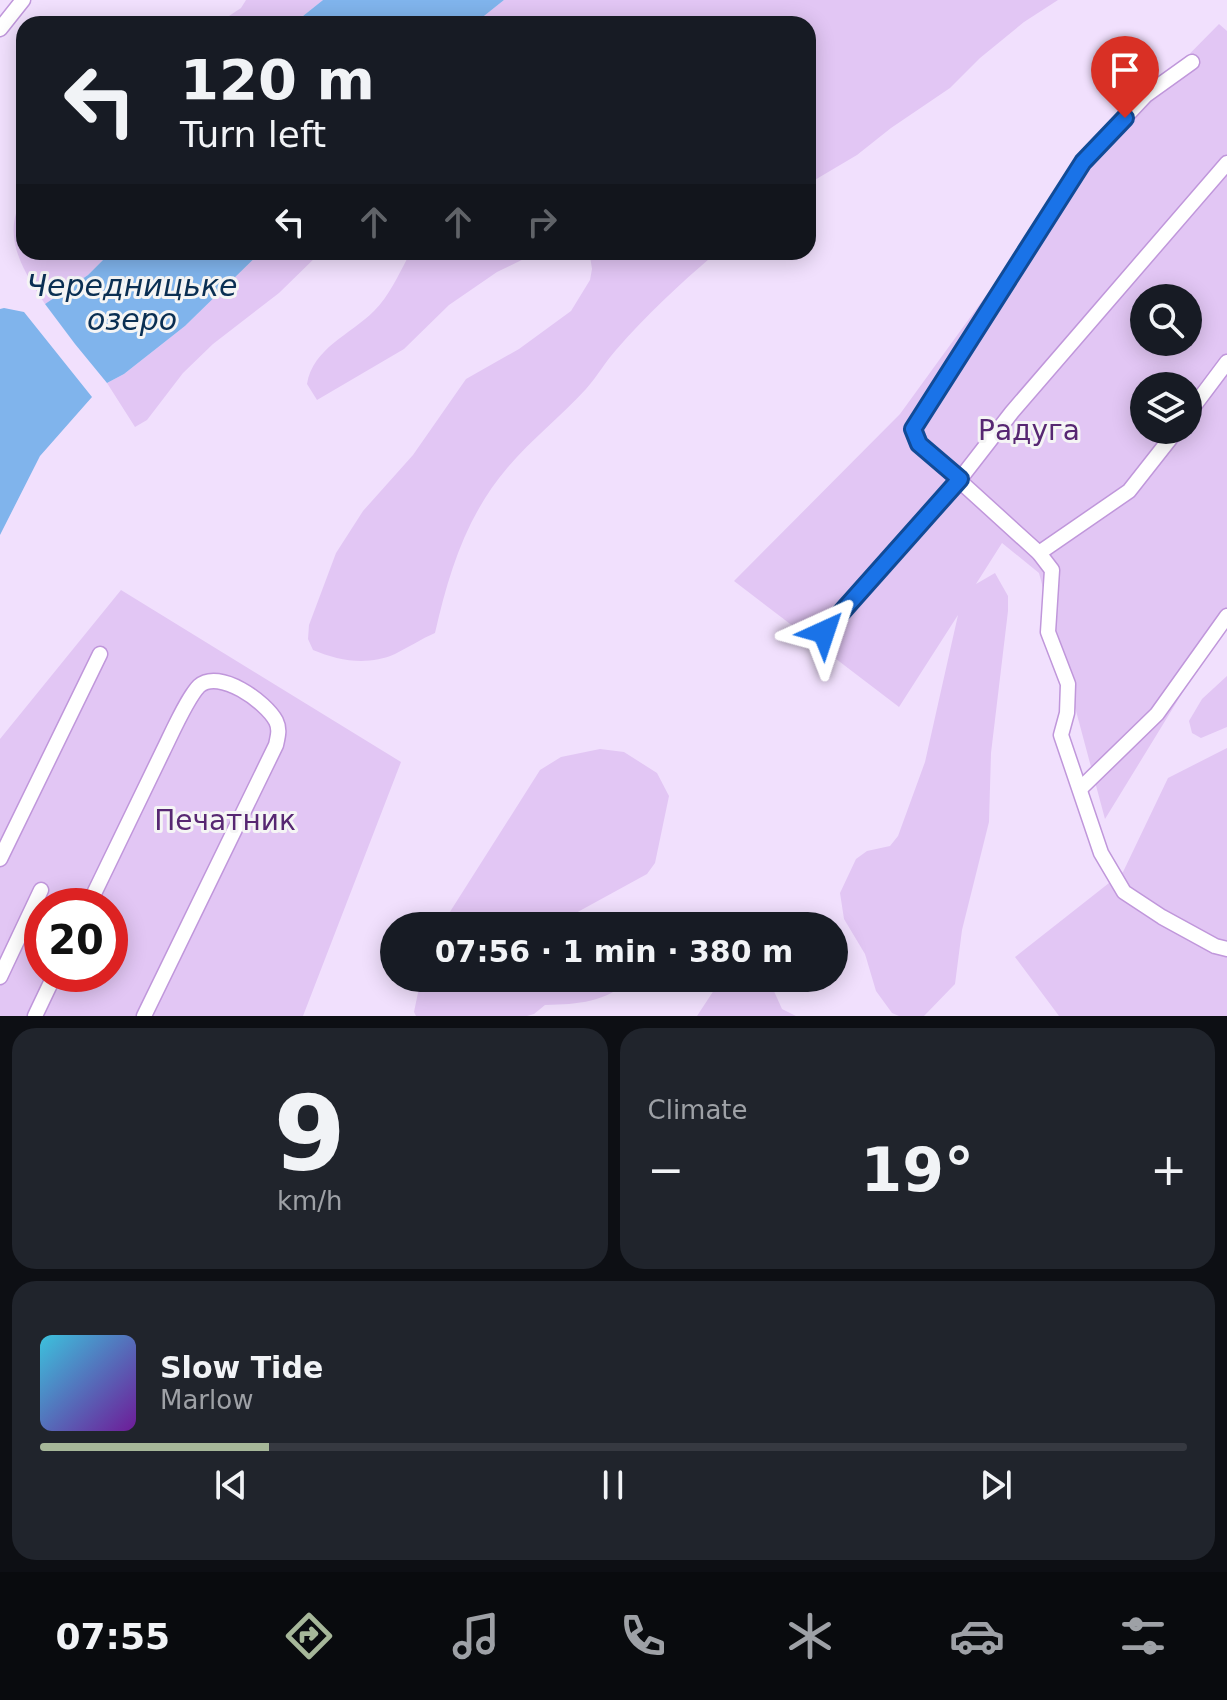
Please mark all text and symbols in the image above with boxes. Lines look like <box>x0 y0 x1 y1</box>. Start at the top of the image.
pin <box>1091 36 1159 118</box>
text: 120 m <box>180 47 375 112</box>
icon: left <box>48 48 152 152</box>
icon: arrive <box>1103 48 1147 92</box>
text: Turn left <box>180 114 326 155</box>
icon: left <box>268 200 312 244</box>
icon: ahead <box>352 200 396 244</box>
icon: ahead <box>436 200 480 244</box>
icon: right <box>520 200 564 244</box>
water label: Чередницьке озеро <box>26 268 238 337</box>
map controls <box>1130 284 1202 444</box>
button: search <box>1130 284 1202 356</box>
button: layers <box>1130 372 1202 444</box>
park label: Радуга <box>978 414 1080 447</box>
position arrow <box>782 590 866 674</box>
park label: Печатник <box>154 804 296 837</box>
speed limit sign: 20 <box>24 888 128 992</box>
text: 07:56 · 1 min · 380 m <box>435 934 793 969</box>
text: 9 <box>274 1073 346 1195</box>
text: Climate <box>648 1095 748 1125</box>
text: 19° <box>861 1135 974 1205</box>
text: − <box>648 1144 684 1195</box>
text: + <box>1150 1144 1187 1195</box>
text: km/h <box>277 1186 343 1216</box>
text: Slow Tide <box>160 1350 323 1385</box>
text: Marlow <box>160 1385 253 1415</box>
icon: previous <box>209 1463 253 1507</box>
icon: pause <box>591 1463 635 1507</box>
icon: next <box>974 1463 1018 1507</box>
icon: directions <box>281 1608 337 1664</box>
icon: music <box>448 1608 504 1664</box>
icon: phone <box>615 1608 671 1664</box>
icon: climate <box>782 1608 838 1664</box>
icon: car <box>949 1608 1005 1664</box>
icon: filters <box>1115 1608 1171 1664</box>
text: 07:55 <box>55 1616 170 1657</box>

